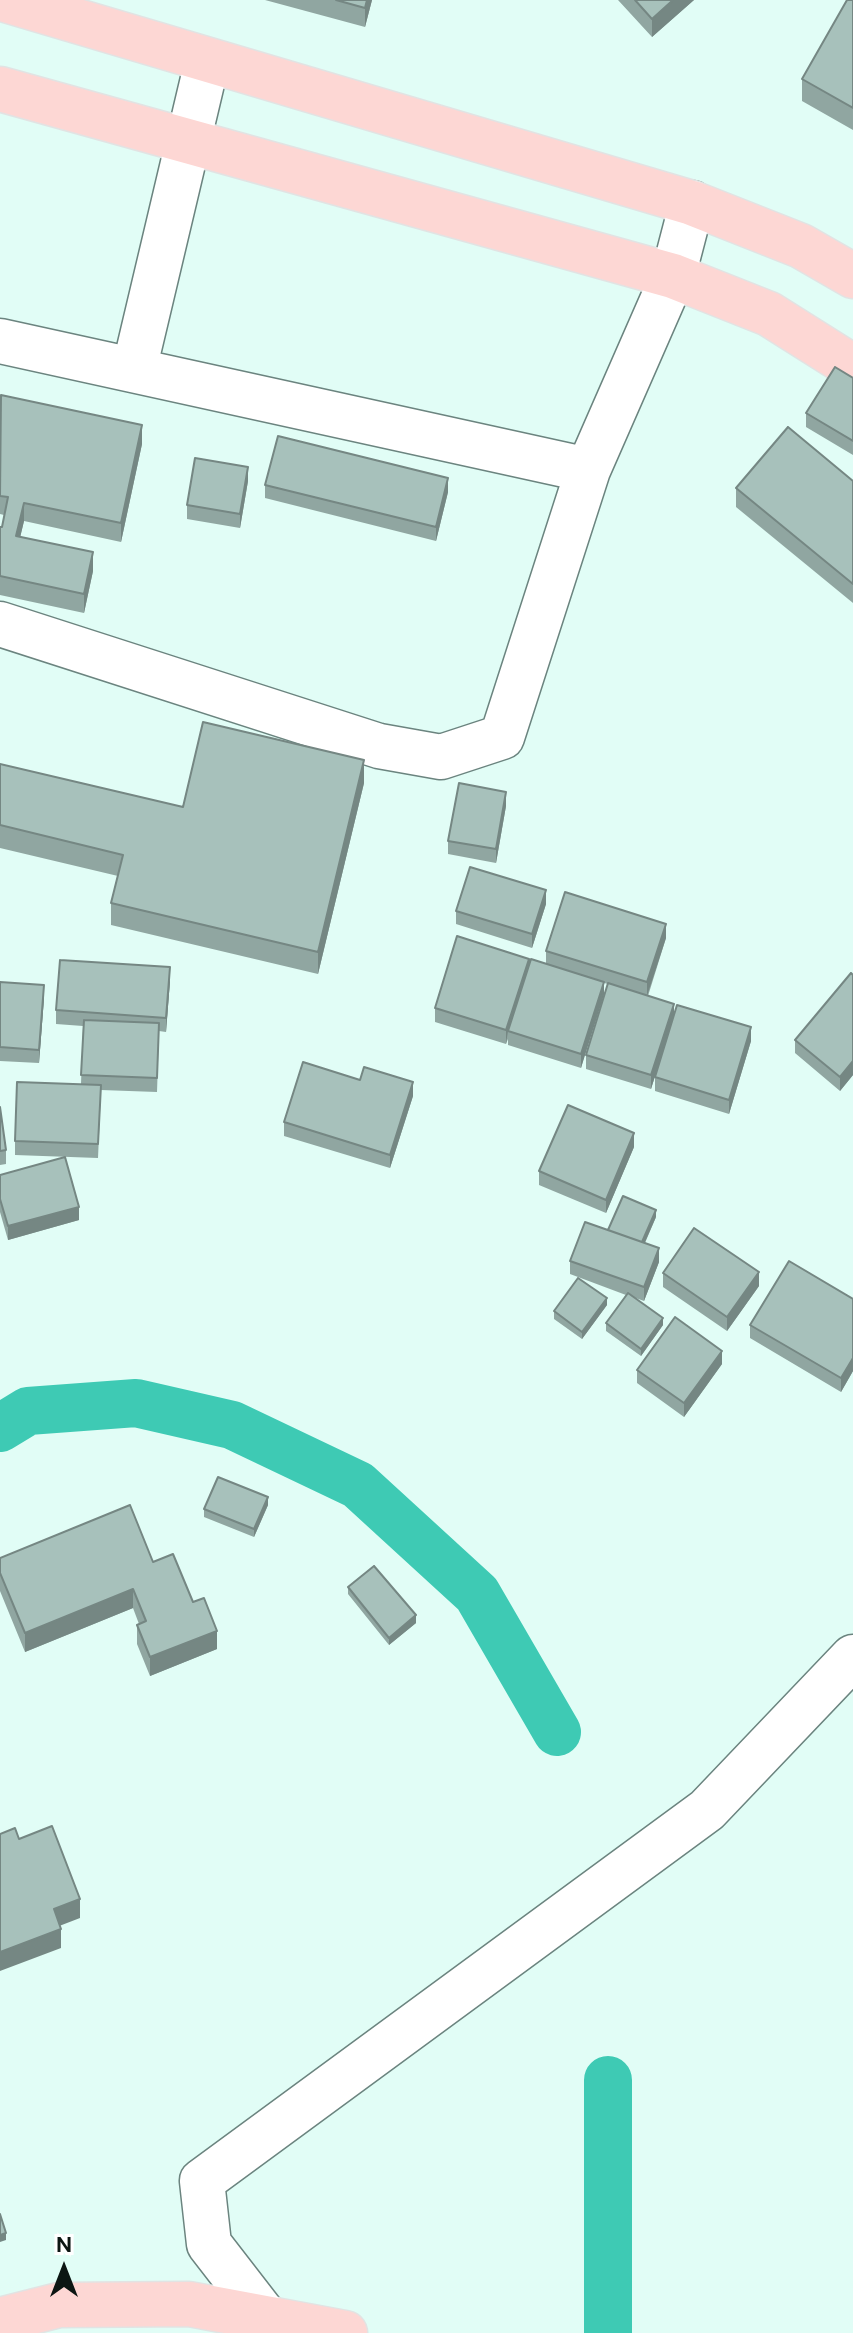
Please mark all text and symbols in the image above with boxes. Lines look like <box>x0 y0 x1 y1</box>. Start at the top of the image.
north arrow <box>24 2229 104 2309</box>
text: N <box>56 2230 72 2259</box>

